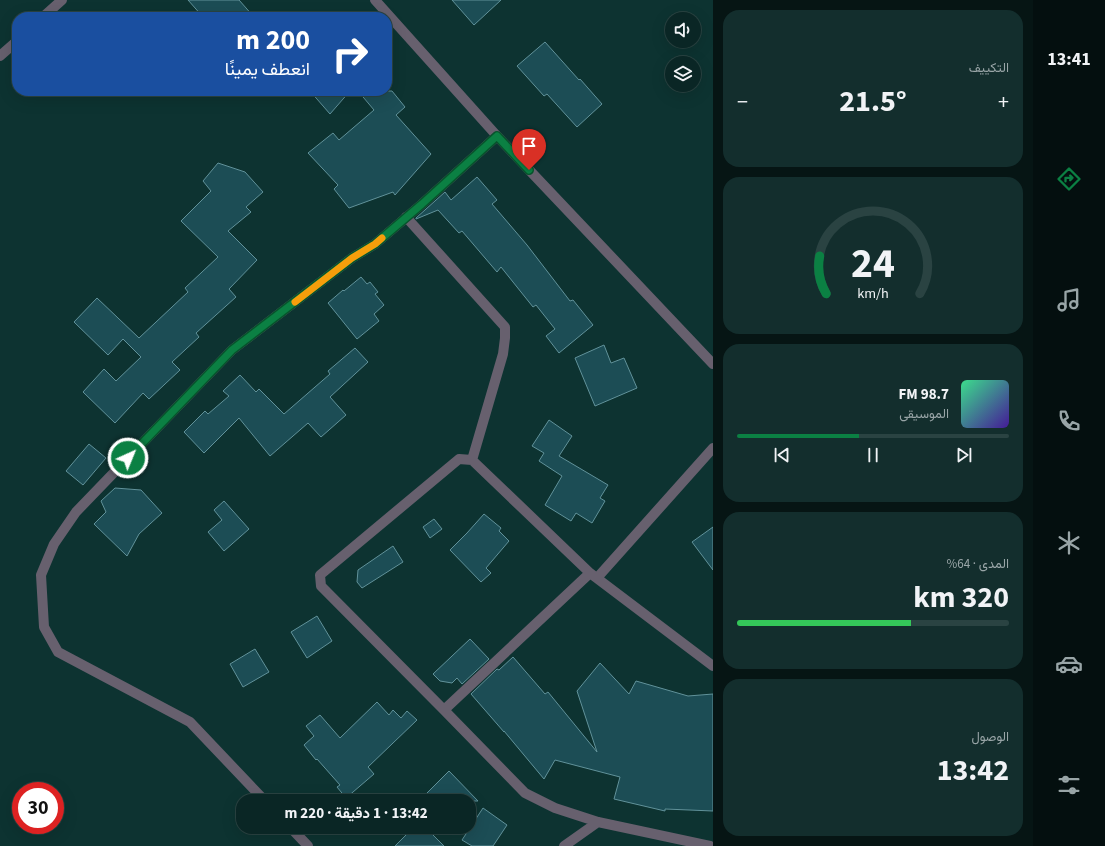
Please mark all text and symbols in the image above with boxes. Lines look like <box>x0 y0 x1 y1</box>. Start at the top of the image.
map controls <box>665 12 701 92</box>
button: sound <box>665 12 701 48</box>
text: 200 m <box>236 20 310 60</box>
icon: right <box>324 28 376 80</box>
text: 13:41 <box>1047 47 1091 72</box>
button: layers <box>665 56 701 92</box>
text: انعطف يمينًا <box>225 57 310 82</box>
text: التكييف <box>969 59 1009 77</box>
text: 21.5° <box>839 80 907 123</box>
text: − <box>737 86 748 118</box>
text: + <box>998 86 1009 118</box>
pin <box>512 129 546 170</box>
icon: arrive <box>518 135 540 157</box>
icon: directions <box>1055 165 1083 193</box>
text: 24 <box>851 234 895 294</box>
text: km/h <box>857 282 889 303</box>
icon: music <box>1055 286 1083 314</box>
text: 98.7 FM <box>898 384 949 405</box>
text: الموسيقى <box>899 405 949 423</box>
icon: phone <box>1055 407 1083 435</box>
position arrow <box>107 437 149 479</box>
icon: previous <box>771 444 793 466</box>
icon: pause <box>862 444 884 466</box>
icon: next <box>953 444 975 466</box>
icon: climate <box>1055 529 1083 557</box>
text: المدى · 64% <box>947 555 1009 573</box>
text: 320 km <box>913 576 1009 619</box>
icon: car <box>1055 650 1083 678</box>
text: الوصول <box>971 728 1009 746</box>
text: 13:42 <box>937 749 1009 792</box>
icon: filters <box>1055 771 1083 799</box>
speed limit sign: 30 <box>12 782 64 834</box>
text: 13:42 · 1 دقيقة · 220 m <box>284 803 428 824</box>

